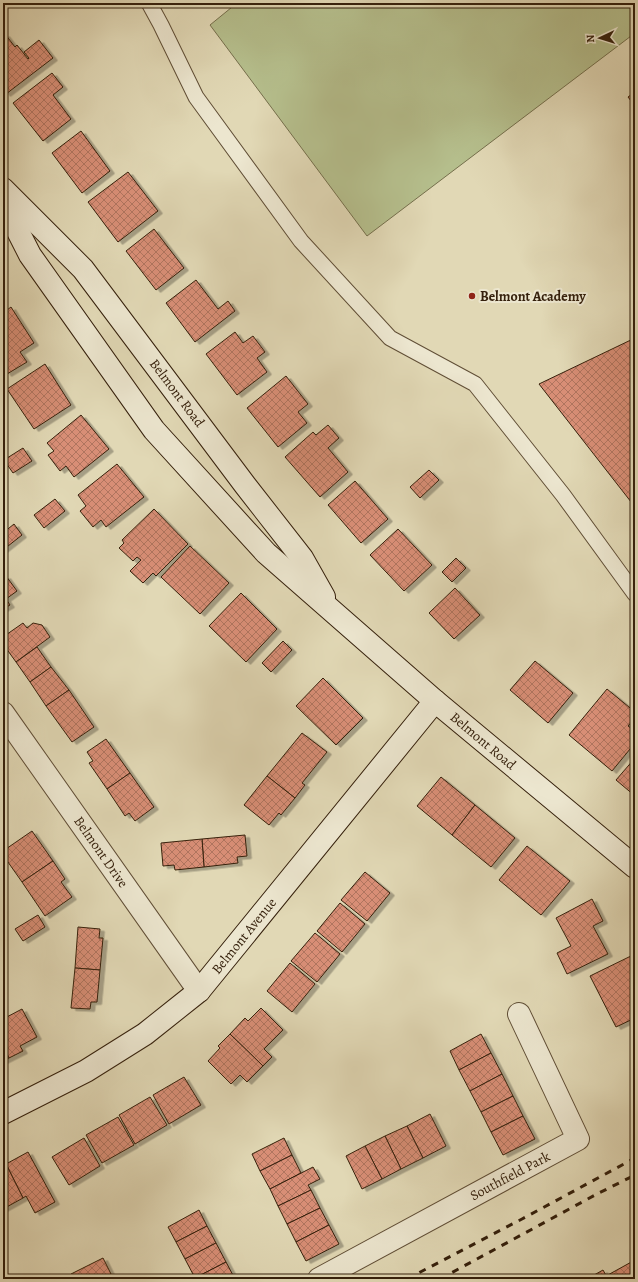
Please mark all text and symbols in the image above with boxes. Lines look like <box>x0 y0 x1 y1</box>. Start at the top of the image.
north arrow <box>580 18 620 58</box>
text: N <box>583 34 598 43</box>
place label: Belmont Academy <box>480 287 586 306</box>
marker: Belmont Academy <box>467 291 477 301</box>
street label: Belmont Road <box>145 355 209 431</box>
street label: Belmont Road <box>446 708 520 775</box>
street label: Belmont Drive <box>69 813 133 891</box>
street label: Belmont Avenue <box>207 894 281 978</box>
street label: Southfield Park <box>467 1147 553 1205</box>

